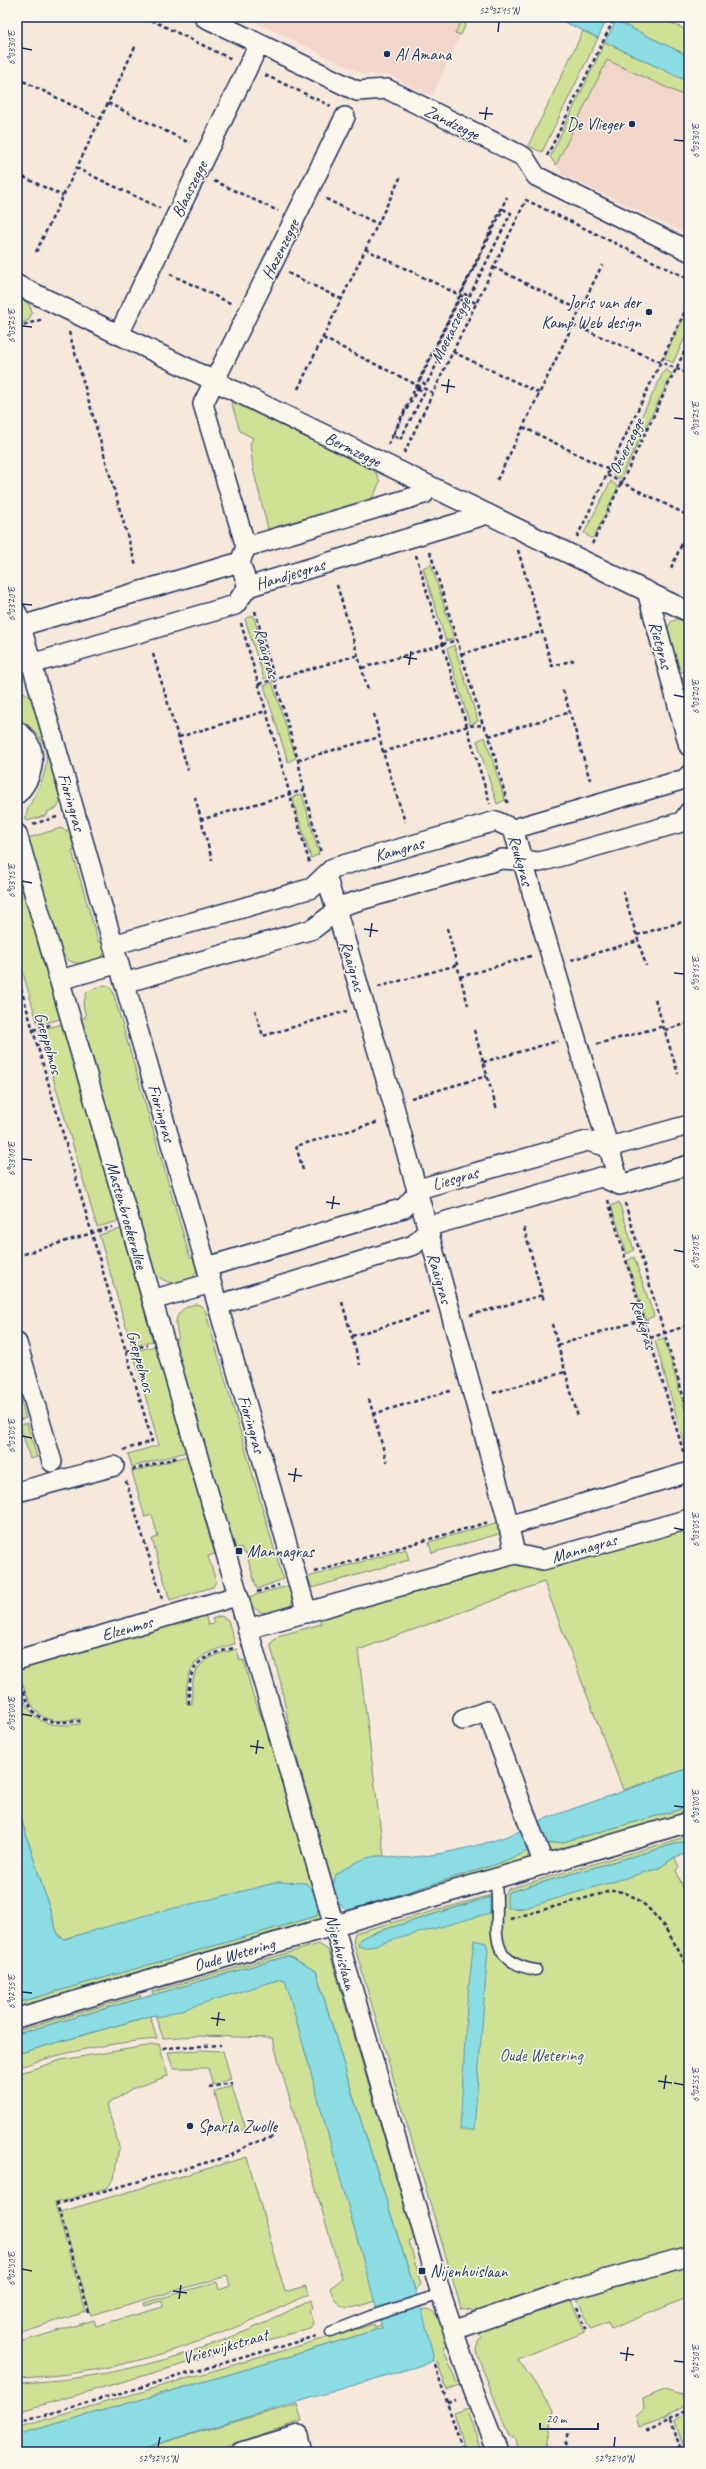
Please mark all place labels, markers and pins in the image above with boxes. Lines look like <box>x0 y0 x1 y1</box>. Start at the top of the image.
place label: Al Amana <box>395 44 453 65</box>
marker: Al Amana <box>382 49 392 59</box>
place label: De Vlieger <box>567 114 626 135</box>
marker: De Vlieger <box>627 119 637 129</box>
place label: Joris van der Kamp Web design <box>542 292 643 333</box>
marker: Joris van der Kamp Web design <box>644 307 654 317</box>
place label: Mannagras <box>247 1541 315 1562</box>
marker: Mannagras <box>234 1546 244 1556</box>
place label: Sparta Zwolle <box>198 2116 279 2137</box>
marker: Sparta Zwolle <box>185 2121 195 2131</box>
place label: Nijenhuislaan <box>430 2261 509 2282</box>
marker: Nijenhuislaan <box>417 2266 427 2276</box>

